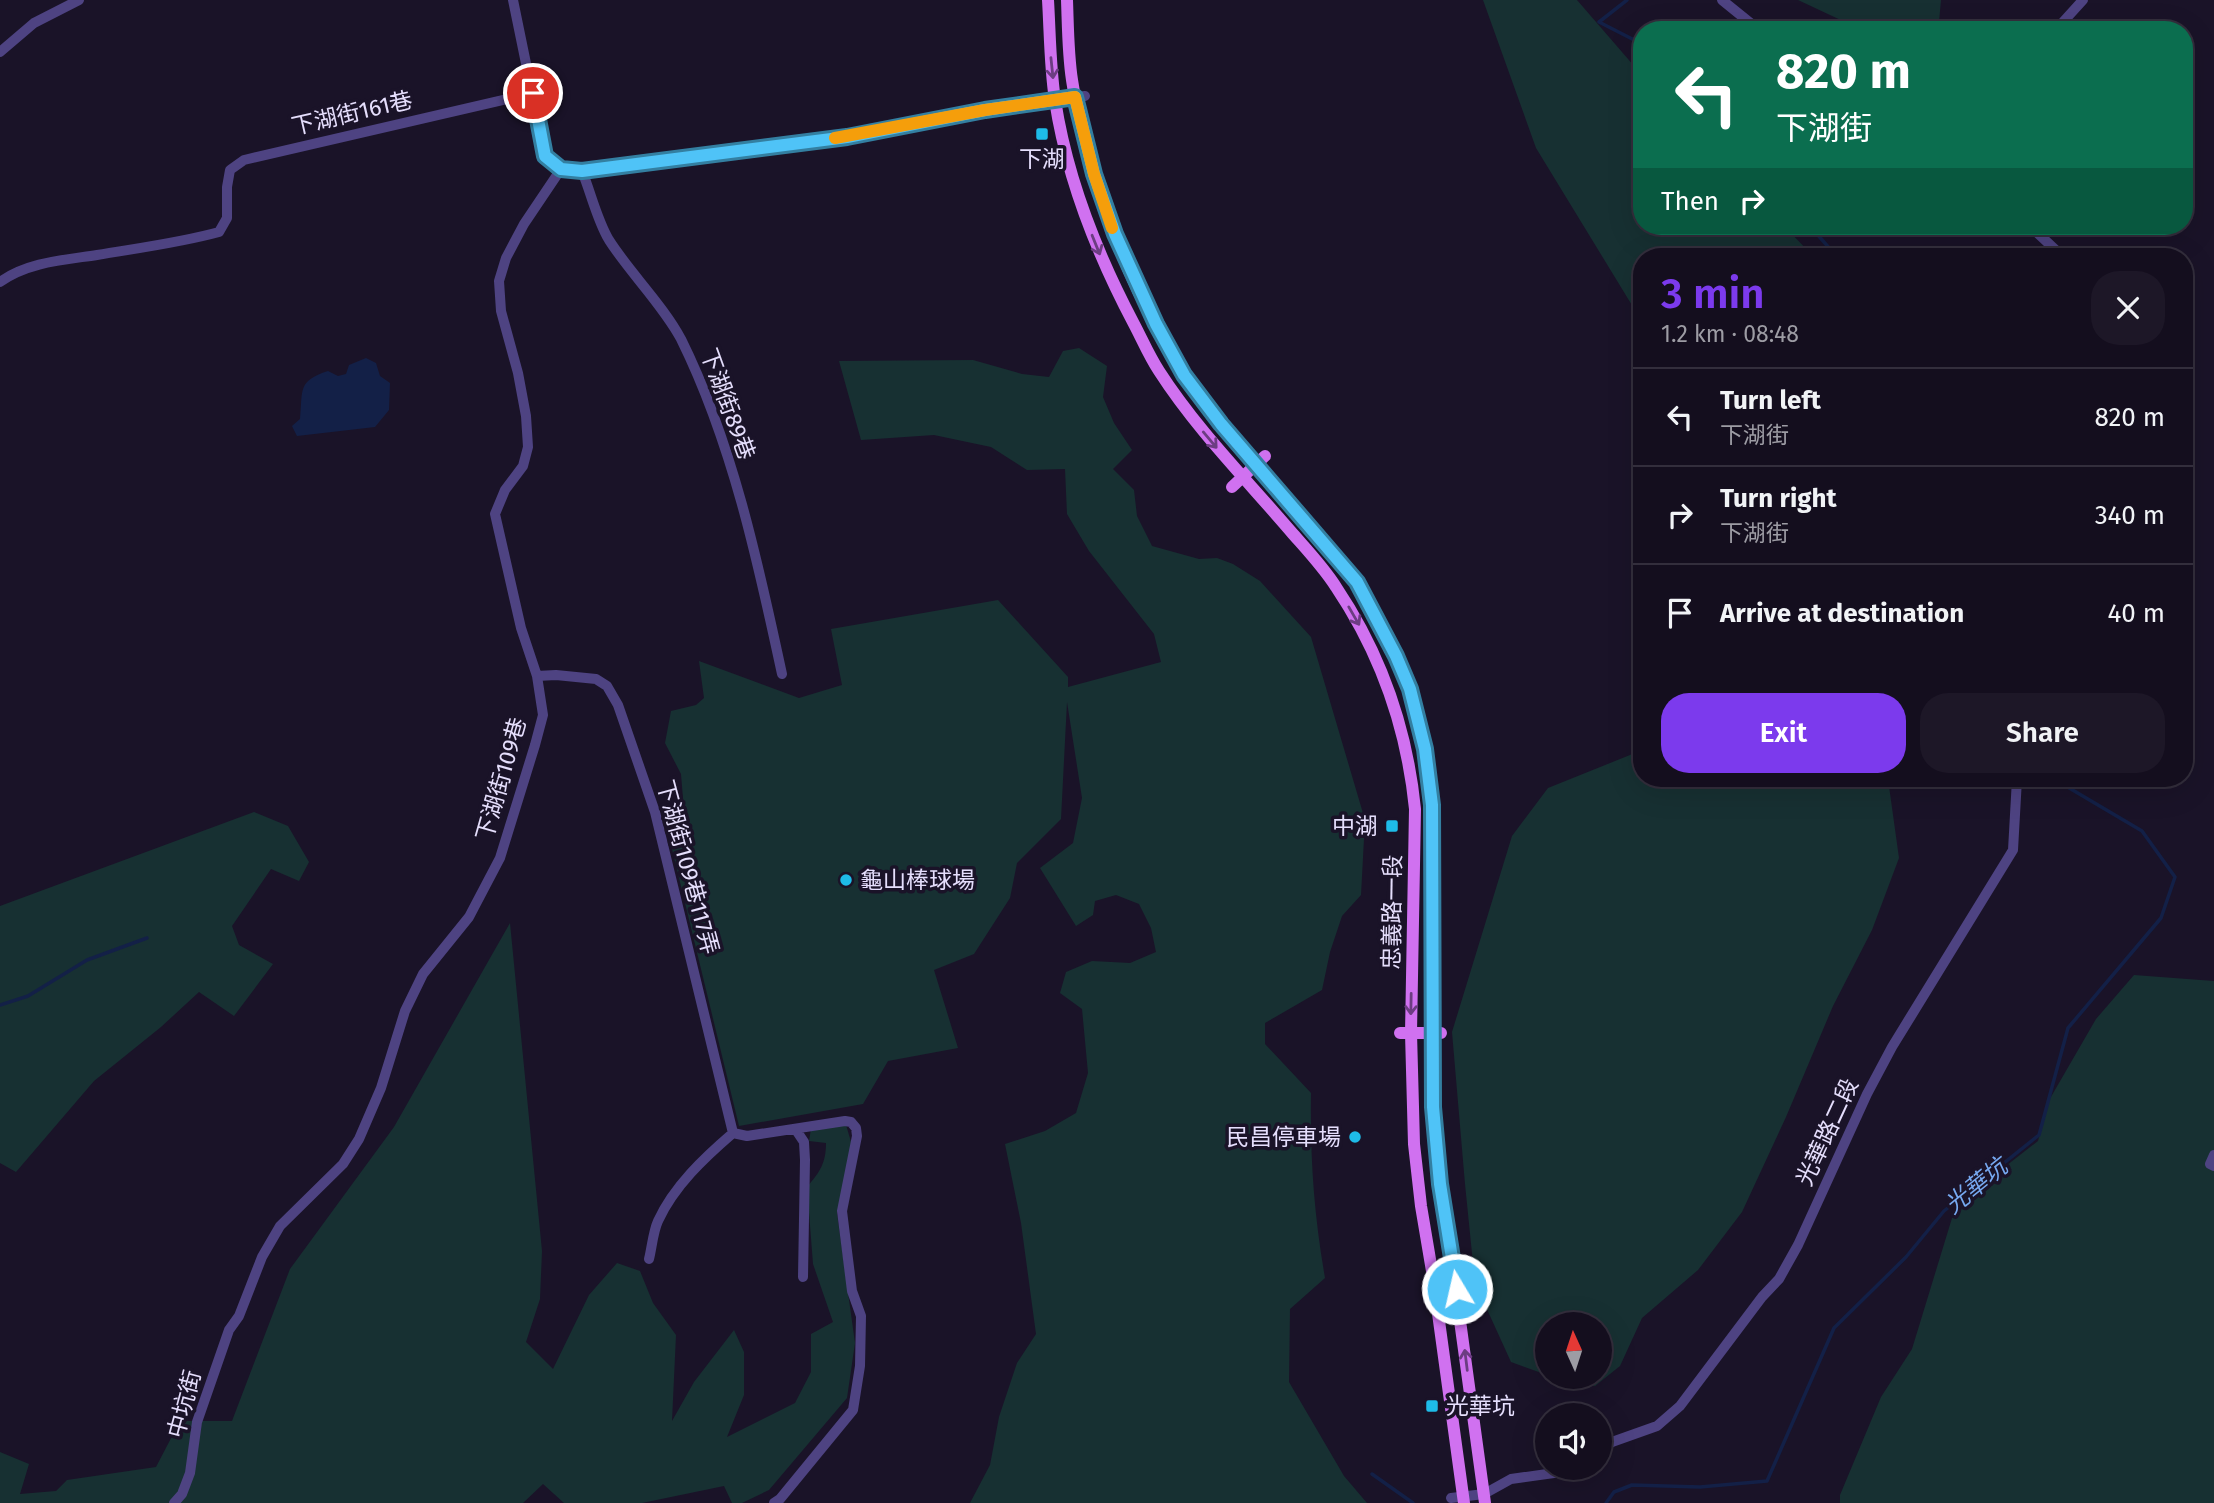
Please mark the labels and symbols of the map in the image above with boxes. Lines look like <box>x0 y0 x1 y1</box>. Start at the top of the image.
one-way arrow <box>1046 56 1059 79</box>
pin <box>503 63 563 123</box>
street label: 下湖街161巷 <box>289 86 415 140</box>
marker: 下湖 <box>1034 126 1050 142</box>
place label: 下湖 <box>1019 145 1065 173</box>
one-way arrow <box>1091 233 1104 255</box>
street label: 下湖街89巷 <box>695 345 761 463</box>
one-way arrow <box>1202 431 1218 449</box>
one-way arrow <box>1348 605 1361 626</box>
street label: 下湖街109巷 <box>470 714 532 844</box>
street label: 下湖街109巷117弄 <box>651 777 725 957</box>
place label: 中湖 <box>1332 812 1378 840</box>
marker: 中湖 <box>1384 818 1400 834</box>
street label: 忠義路一段 <box>1377 854 1407 970</box>
place label: 龜山棒球場 <box>860 866 975 894</box>
marker: 龜山棒球場 <box>838 872 854 888</box>
one-way arrow <box>1405 992 1418 1015</box>
street label: 光華路二段 <box>1790 1074 1864 1190</box>
place label: 民昌停車場 <box>1226 1123 1341 1151</box>
marker: 民昌停車場 <box>1347 1129 1363 1145</box>
water label: 光華坑 <box>1939 1151 2015 1220</box>
position arrow <box>1420 1252 1494 1326</box>
north arrow <box>1535 1312 1612 1390</box>
one-way arrow <box>1459 1349 1472 1372</box>
street label: 中坑街 <box>162 1367 206 1441</box>
place label: 光華坑 <box>1446 1392 1515 1420</box>
marker: 光華坑 <box>1424 1398 1440 1414</box>

